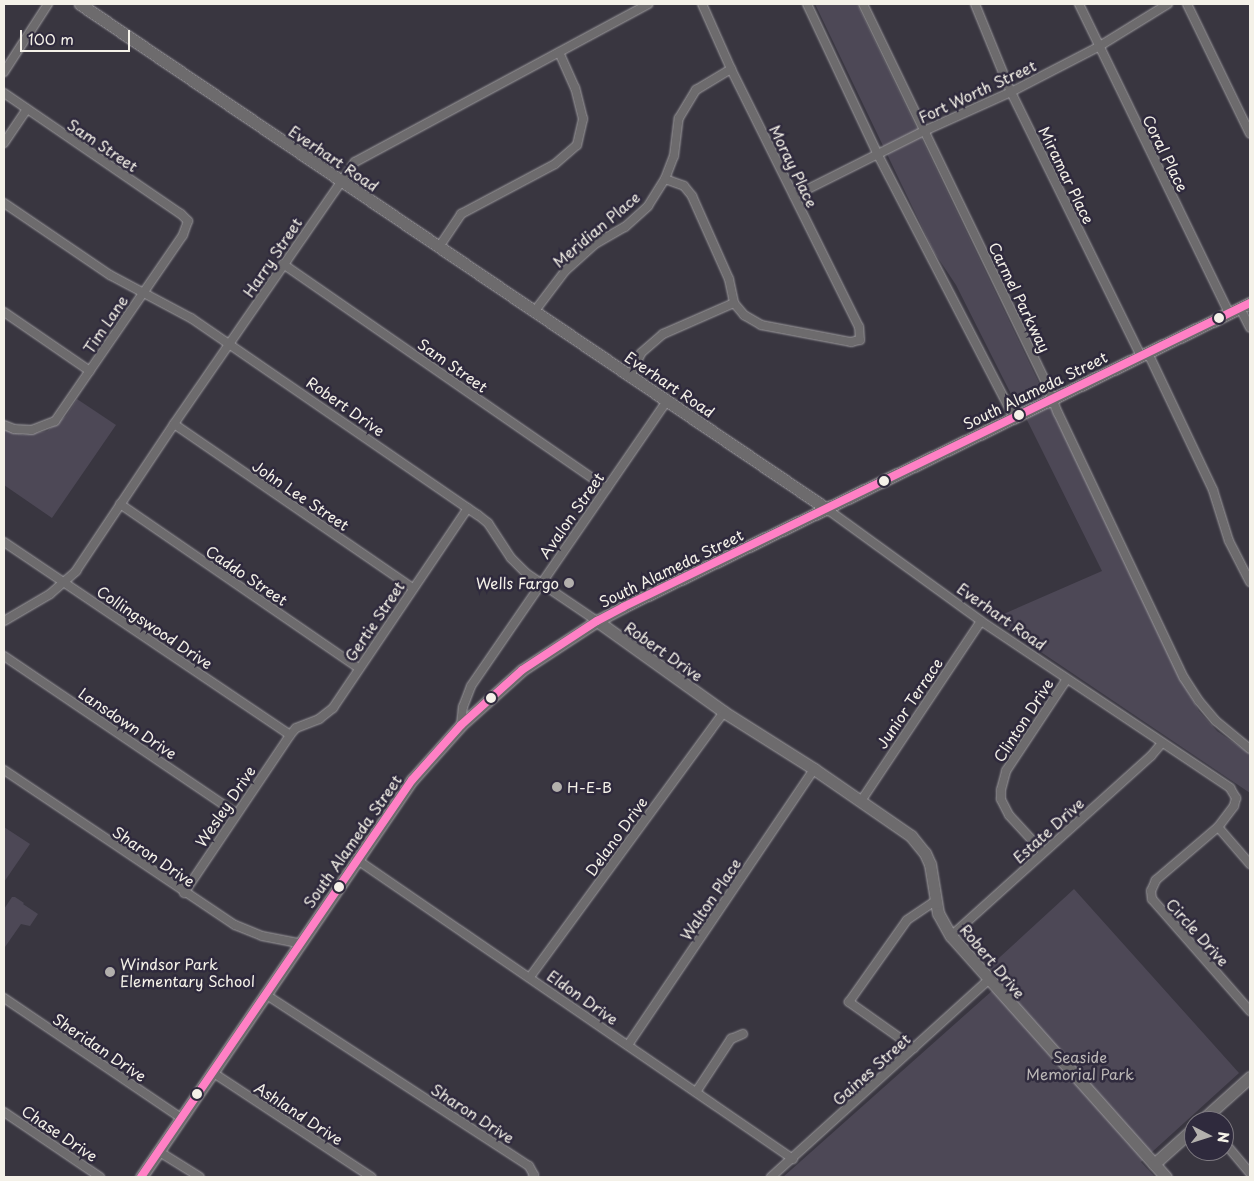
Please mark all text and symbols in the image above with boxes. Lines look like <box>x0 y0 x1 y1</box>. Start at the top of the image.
scale bar <box>22 20 132 52</box>
text: 100 m <box>28 27 74 50</box>
street label: Fort Worth Street <box>915 56 1039 126</box>
street label: Coral Place <box>1140 112 1192 194</box>
street label: Sam Street <box>64 115 142 175</box>
street label: Everhart Road <box>286 121 382 195</box>
street label: Moray Place <box>766 122 822 210</box>
street label: Miramar Place <box>1035 123 1099 227</box>
street label: Meridian Place <box>549 188 643 270</box>
street label: Harry Street <box>239 214 305 300</box>
street label: Carmel Parkway <box>985 238 1055 356</box>
street label: Tim Lane <box>79 291 131 357</box>
unlabelled marker <box>1214 313 1224 323</box>
street label: Sam Street <box>415 334 491 396</box>
street label: Everhart Road <box>622 347 718 421</box>
street label: South Alameda Street <box>959 347 1111 433</box>
street label: Robert Drive <box>304 372 388 440</box>
unlabelled marker <box>1014 410 1024 420</box>
street label: John Lee Street <box>249 456 353 534</box>
street label: Avalon Street <box>535 469 607 561</box>
unlabelled marker <box>879 476 889 486</box>
street label: South Alameda Street <box>595 525 747 611</box>
street label: Caddo Street <box>202 541 292 609</box>
place label: Wells Fargo <box>475 574 559 592</box>
street label: Gertie Street <box>340 577 408 665</box>
marker: Wells Fargo <box>563 577 575 589</box>
street label: Everhart Road <box>954 579 1050 653</box>
street label: Collingswood Drive <box>93 581 217 673</box>
street label: Robert Drive <box>622 617 706 685</box>
street label: Junior Terrace <box>872 654 946 752</box>
street label: Clinton Drive <box>989 675 1057 765</box>
street label: Lansdown Drive <box>76 684 180 762</box>
unlabelled marker <box>486 693 496 703</box>
street label: Wesley Drive <box>191 762 259 850</box>
street label: South Alameda Street <box>299 770 405 912</box>
place label: H-E-B <box>567 778 612 796</box>
marker: H-E-B <box>551 781 563 793</box>
street label: Delano Drive <box>581 793 651 879</box>
street label: Estate Drive <box>1009 794 1087 866</box>
street label: Sharon Drive <box>109 822 199 890</box>
street label: Walton Place <box>676 855 744 943</box>
unlabelled marker <box>334 882 344 892</box>
street label: Circle Drive <box>1162 894 1234 970</box>
street label: Robert Drive <box>957 920 1029 1002</box>
place label: Windsor Park Elementary School <box>120 954 255 989</box>
marker: Windsor Park Elementary School <box>104 966 116 978</box>
street label: Eldon Drive <box>544 966 622 1028</box>
street label: Sheridan Drive <box>50 1009 150 1085</box>
street label: Gaines Street <box>828 1029 914 1109</box>
park label: Seaside Memorial Park <box>1026 1047 1134 1082</box>
street label: Ashland Drive <box>251 1078 347 1148</box>
street label: Sharon Drive <box>428 1079 518 1147</box>
unlabelled marker <box>192 1089 202 1099</box>
street label: Chase Drive <box>19 1101 101 1165</box>
north arrow <box>1184 1111 1234 1161</box>
text: N <box>1213 1131 1234 1144</box>

